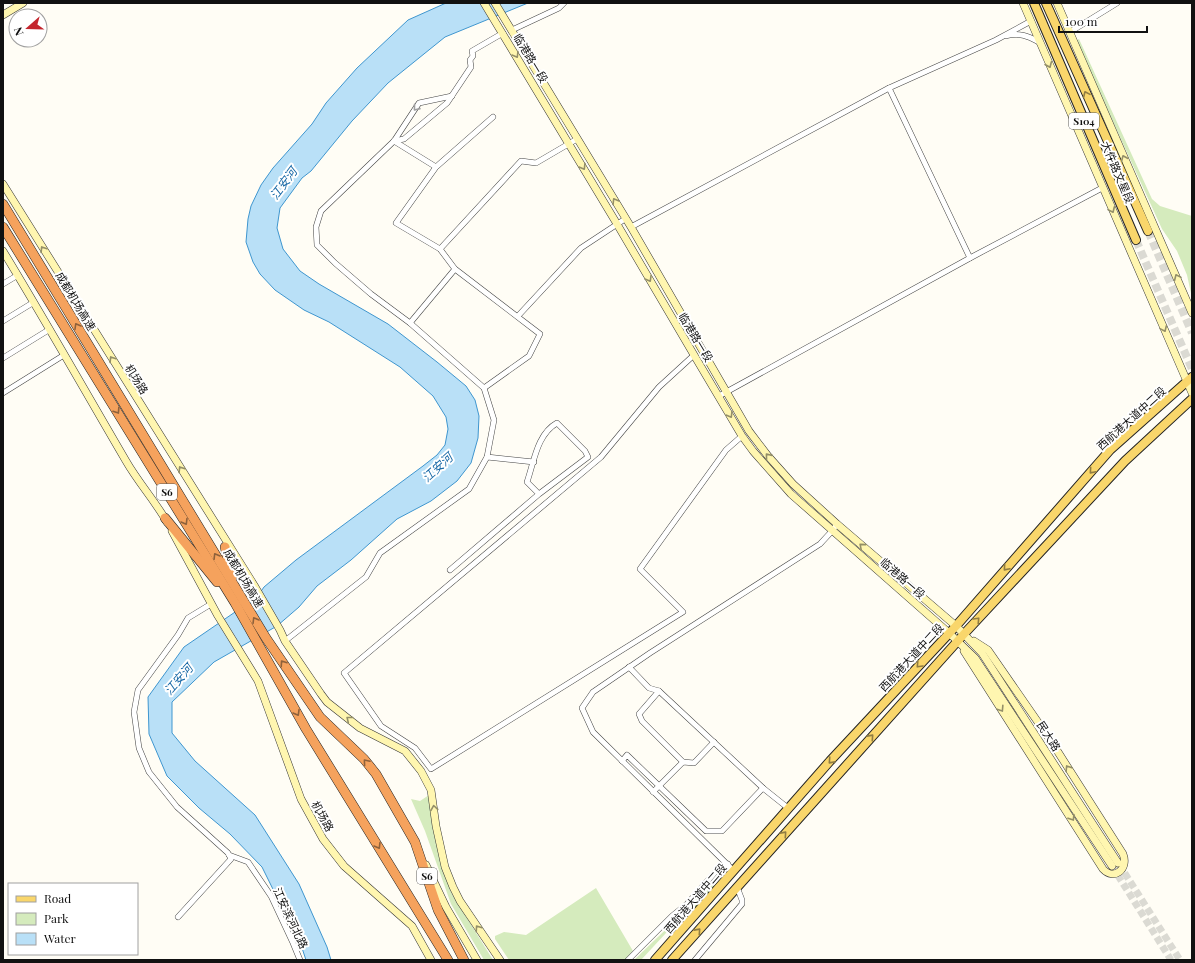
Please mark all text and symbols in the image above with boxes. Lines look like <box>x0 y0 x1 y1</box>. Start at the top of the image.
north arrow <box>8 8 48 48</box>
scale bar <box>1059 8 1147 34</box>
text: 100 m <box>1065 13 1098 29</box>
text: N <box>10 25 27 38</box>
street label: 临港路一段 <box>510 31 552 85</box>
one-way arrow <box>511 51 519 58</box>
one-way arrow <box>1044 60 1052 68</box>
one-way arrow <box>1083 90 1091 98</box>
one-way arrow <box>414 103 421 111</box>
road number: S104 <box>1069 113 1099 129</box>
street label: 大件路文星段 <box>1098 139 1138 205</box>
one-way arrow <box>1121 155 1129 162</box>
water label: 江安河 <box>266 162 301 202</box>
one-way arrow <box>578 163 585 170</box>
one-way arrow <box>612 198 619 205</box>
one-way arrow <box>1107 206 1115 213</box>
one-way arrow <box>41 246 48 253</box>
street label: 成都机场高速 <box>53 269 99 333</box>
one-way arrow <box>1173 274 1181 281</box>
one-way arrow <box>645 275 652 282</box>
street label: 临港路一段 <box>675 310 717 364</box>
one-way arrow <box>75 323 82 330</box>
one-way arrow <box>1159 325 1167 332</box>
one-way arrow <box>109 356 117 363</box>
street label: 机场路 <box>122 361 152 397</box>
street label: 西航港大道中二段 <box>1093 383 1169 453</box>
one-way arrow <box>112 407 120 414</box>
one-way arrow <box>725 411 732 418</box>
water label: 江安河 <box>418 448 457 485</box>
one-way arrow <box>766 454 773 461</box>
one-way arrow <box>179 466 186 473</box>
one-way arrow <box>1090 466 1097 473</box>
road number: S6 <box>157 484 177 500</box>
one-way arrow <box>180 518 187 525</box>
one-way arrow <box>860 543 867 550</box>
street label: 成都机场高速 <box>221 546 267 610</box>
one-way arrow <box>214 553 221 560</box>
street label: 临港路一段 <box>877 554 929 602</box>
one-way arrow <box>1004 564 1011 571</box>
one-way arrow <box>252 617 259 624</box>
one-way arrow <box>972 617 980 625</box>
street label: 西航港大道中二段 <box>876 620 946 694</box>
water label: 江安河 <box>160 659 197 698</box>
one-way arrow <box>280 660 287 667</box>
one-way arrow <box>917 660 924 668</box>
one-way arrow <box>996 705 1004 712</box>
one-way arrow <box>292 709 299 716</box>
one-way arrow <box>346 717 353 724</box>
street label: 民大路 <box>1034 718 1064 754</box>
one-way arrow <box>867 734 874 742</box>
one-way arrow <box>829 756 836 763</box>
one-way arrow <box>364 759 371 766</box>
one-way arrow <box>1065 765 1073 772</box>
street label: 机场路 <box>308 798 338 834</box>
one-way arrow <box>430 804 438 811</box>
one-way arrow <box>1067 814 1074 821</box>
one-way arrow <box>780 831 787 839</box>
one-way arrow <box>373 842 381 849</box>
street label: 西航港大道中二段 <box>660 860 730 936</box>
road number: S6 <box>417 868 437 884</box>
legend <box>8 883 138 955</box>
street label: 江安滨河北路 <box>270 885 312 951</box>
text: Road <box>44 890 71 906</box>
text: Park <box>44 910 69 926</box>
one-way arrow <box>476 925 483 932</box>
one-way arrow <box>693 928 700 936</box>
text: Water <box>43 930 77 946</box>

